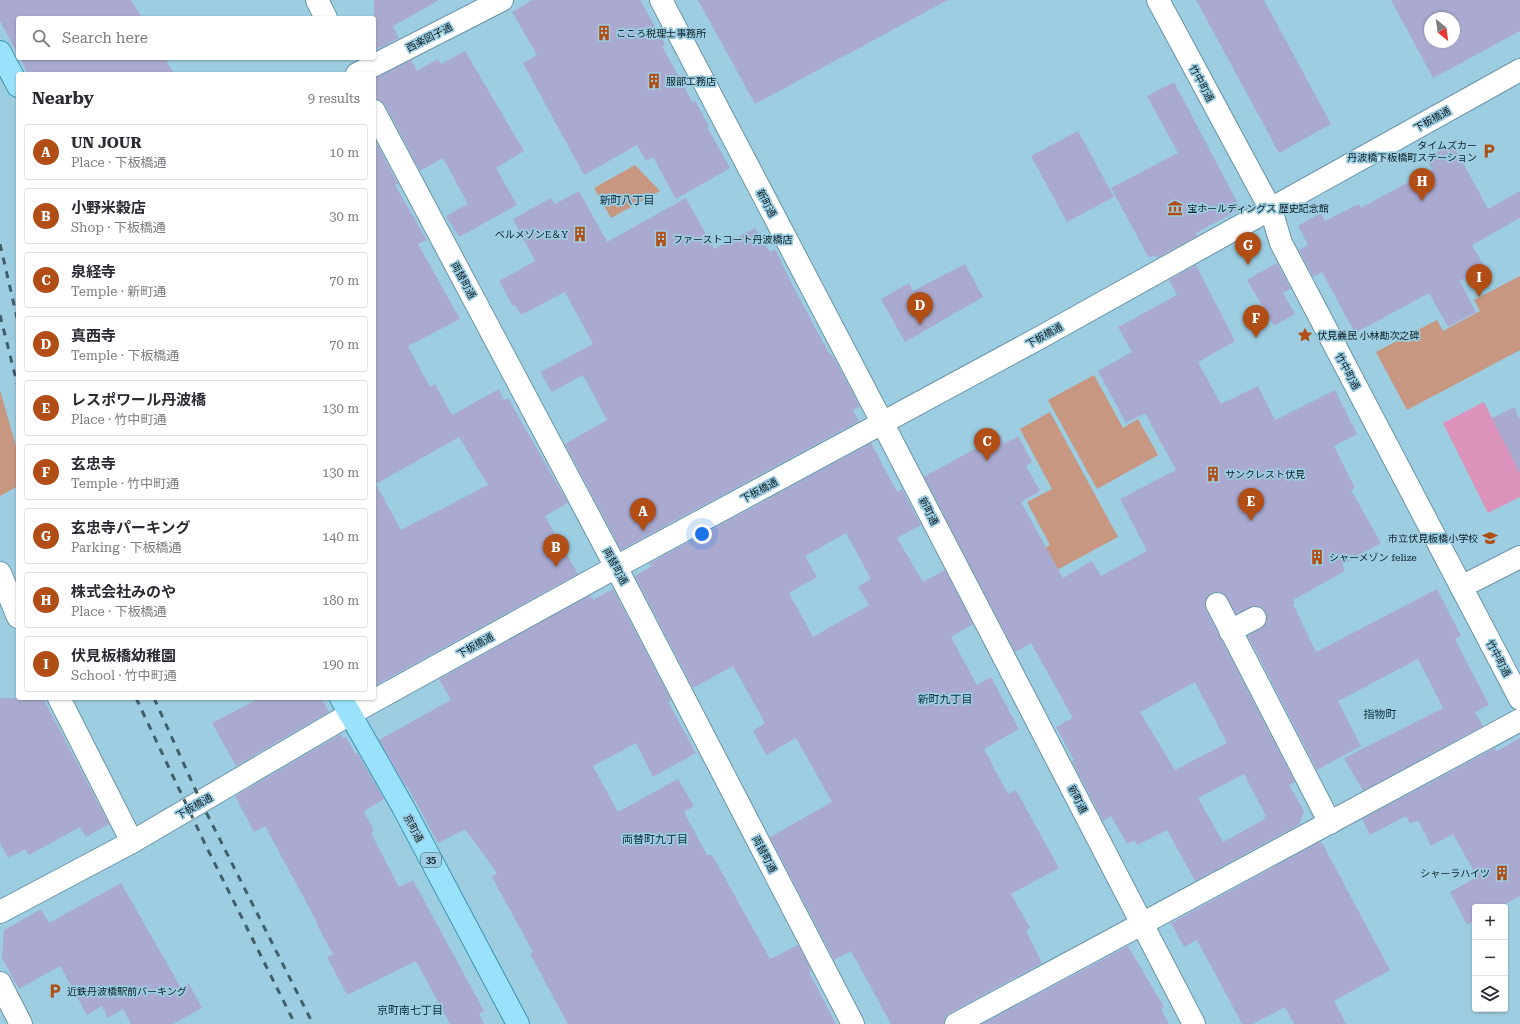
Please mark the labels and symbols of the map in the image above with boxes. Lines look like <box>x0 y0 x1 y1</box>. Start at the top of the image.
north arrow <box>1424 12 1460 48</box>
street label: 西楽図子通 <box>404 21 454 54</box>
building icon: こころ税理士事務所 <box>595 24 613 42</box>
place label: こころ税理士事務所 <box>616 28 706 39</box>
street label: 竹中町通 <box>1187 63 1216 103</box>
building icon: 服部工務店 <box>645 72 663 90</box>
place label: 服部工務店 <box>666 76 716 87</box>
street label: 下板橋通 <box>1412 105 1452 134</box>
place label: タイムズカー 丹波橋下板橋町ステーション <box>1347 140 1477 163</box>
parking icon: タイムズカー 丹波橋下板橋町ステーション <box>1480 142 1498 160</box>
pin: H <box>1409 168 1435 201</box>
street label: 新町通 <box>755 187 778 219</box>
district label: 新町八丁目 <box>600 194 655 207</box>
museum icon: 宝ホールディングス 歴史記念館 <box>1166 199 1184 217</box>
place label: 宝ホールディングス 歴史記念館 <box>1187 203 1329 214</box>
building icon: ベルメゾンE＆Y <box>571 225 589 243</box>
place label: ベルメゾンE＆Y <box>495 229 568 240</box>
building icon: ファーストコート丹波橋店 <box>652 230 670 248</box>
pin: G <box>1235 232 1261 265</box>
place label: ファーストコート丹波橋店 <box>673 234 793 245</box>
street label: 両替町通 <box>449 260 478 300</box>
pin: I <box>1466 264 1492 297</box>
pin: D <box>907 292 933 325</box>
pin: F <box>1243 305 1269 338</box>
street label: 下板橋通 <box>1024 321 1064 350</box>
place icon: 伏見義民 小林勘次之碑 <box>1296 326 1314 344</box>
place label: 伏見義民 小林勘次之碑 <box>1317 330 1420 341</box>
street label: 竹中町通 <box>1333 351 1362 391</box>
pin: C <box>974 428 1000 461</box>
building icon: サンクレスト伏見 <box>1204 465 1222 483</box>
place label: サンクレスト伏見 <box>1225 469 1305 480</box>
street label: 下板橋通 <box>739 476 779 505</box>
pin: E <box>1238 488 1264 521</box>
street label: 新町通 <box>917 495 940 527</box>
pin: A <box>630 498 656 531</box>
your location <box>692 524 712 544</box>
school or university icon: 市立伏見板橋小学校 <box>1481 529 1499 547</box>
place label: 市立伏見板橋小学校 <box>1388 533 1478 544</box>
pin: B <box>543 534 569 567</box>
street label: 両替町通 <box>601 546 630 586</box>
building icon: シャーメゾン felize <box>1308 548 1326 566</box>
place label: シャーメゾン felize <box>1329 552 1417 563</box>
street label: 下板橋通 <box>455 631 495 660</box>
street label: 竹中町通 <box>1484 638 1513 678</box>
district label: 新町九丁目 <box>918 693 973 706</box>
district label: 指物町 <box>1364 708 1397 721</box>
street label: 新町通 <box>1066 783 1089 815</box>
street label: 下板橋通 <box>174 792 214 821</box>
street label: 京町通 <box>402 812 425 844</box>
district label: 両替町九丁目 <box>622 833 688 846</box>
street label: 両替町通 <box>751 834 779 875</box>
road number: 35 <box>421 853 441 867</box>
building icon: シャーラハイツ <box>1493 864 1511 882</box>
place label: シャーラハイツ <box>1420 868 1490 879</box>
parking icon: 近鉄丹波橋駅前パーキング <box>46 982 64 1000</box>
place label: 近鉄丹波橋駅前パーキング <box>67 986 187 997</box>
district label: 京町南七丁目 <box>377 1004 443 1017</box>

